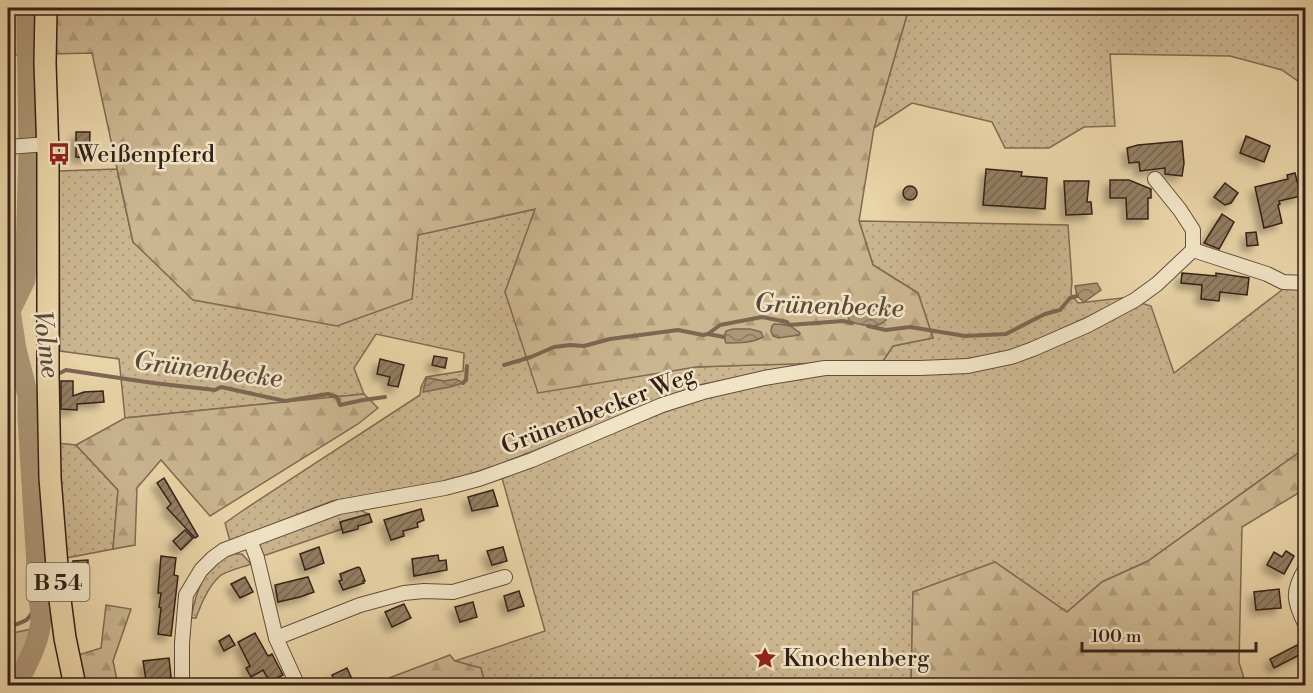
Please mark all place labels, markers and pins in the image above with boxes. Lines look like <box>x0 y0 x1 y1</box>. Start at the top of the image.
place label: Weißenpferd <box>76 140 215 170</box>
bus stop icon: Weißenpferd <box>46 141 72 167</box>
place label: Knochenberg <box>783 644 930 674</box>
place icon: Knochenberg <box>752 645 778 671</box>

